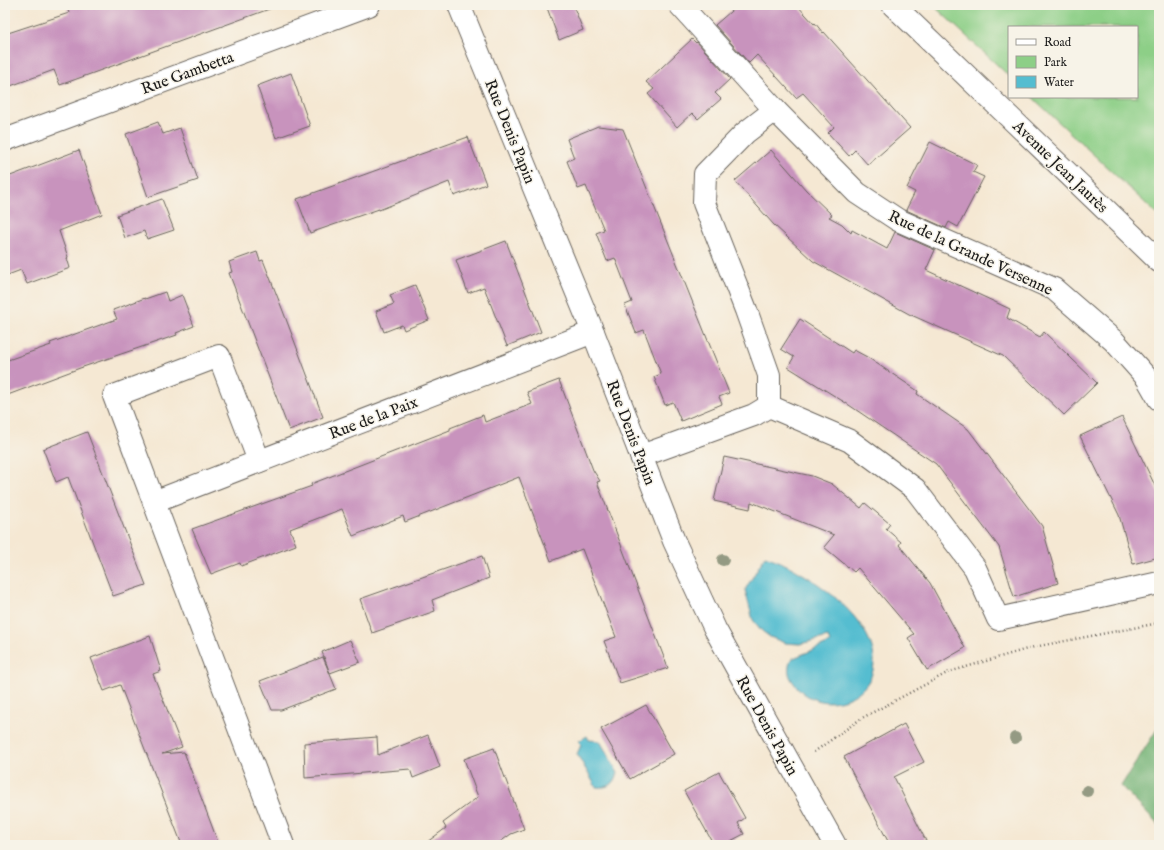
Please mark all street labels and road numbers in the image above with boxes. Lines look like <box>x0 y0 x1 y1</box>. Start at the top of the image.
street label: Rue Gambetta <box>139 48 237 100</box>
street label: Rue Denis Papin <box>479 77 539 187</box>
street label: Avenue Jean Jaurès <box>1007 116 1112 218</box>
street label: Rue de la Grande Versenne <box>885 207 1056 301</box>
street label: Rue Denis Papin <box>601 377 659 488</box>
street label: Rue de la Paix <box>326 393 421 445</box>
street label: Rue Denis Papin <box>731 673 802 780</box>

